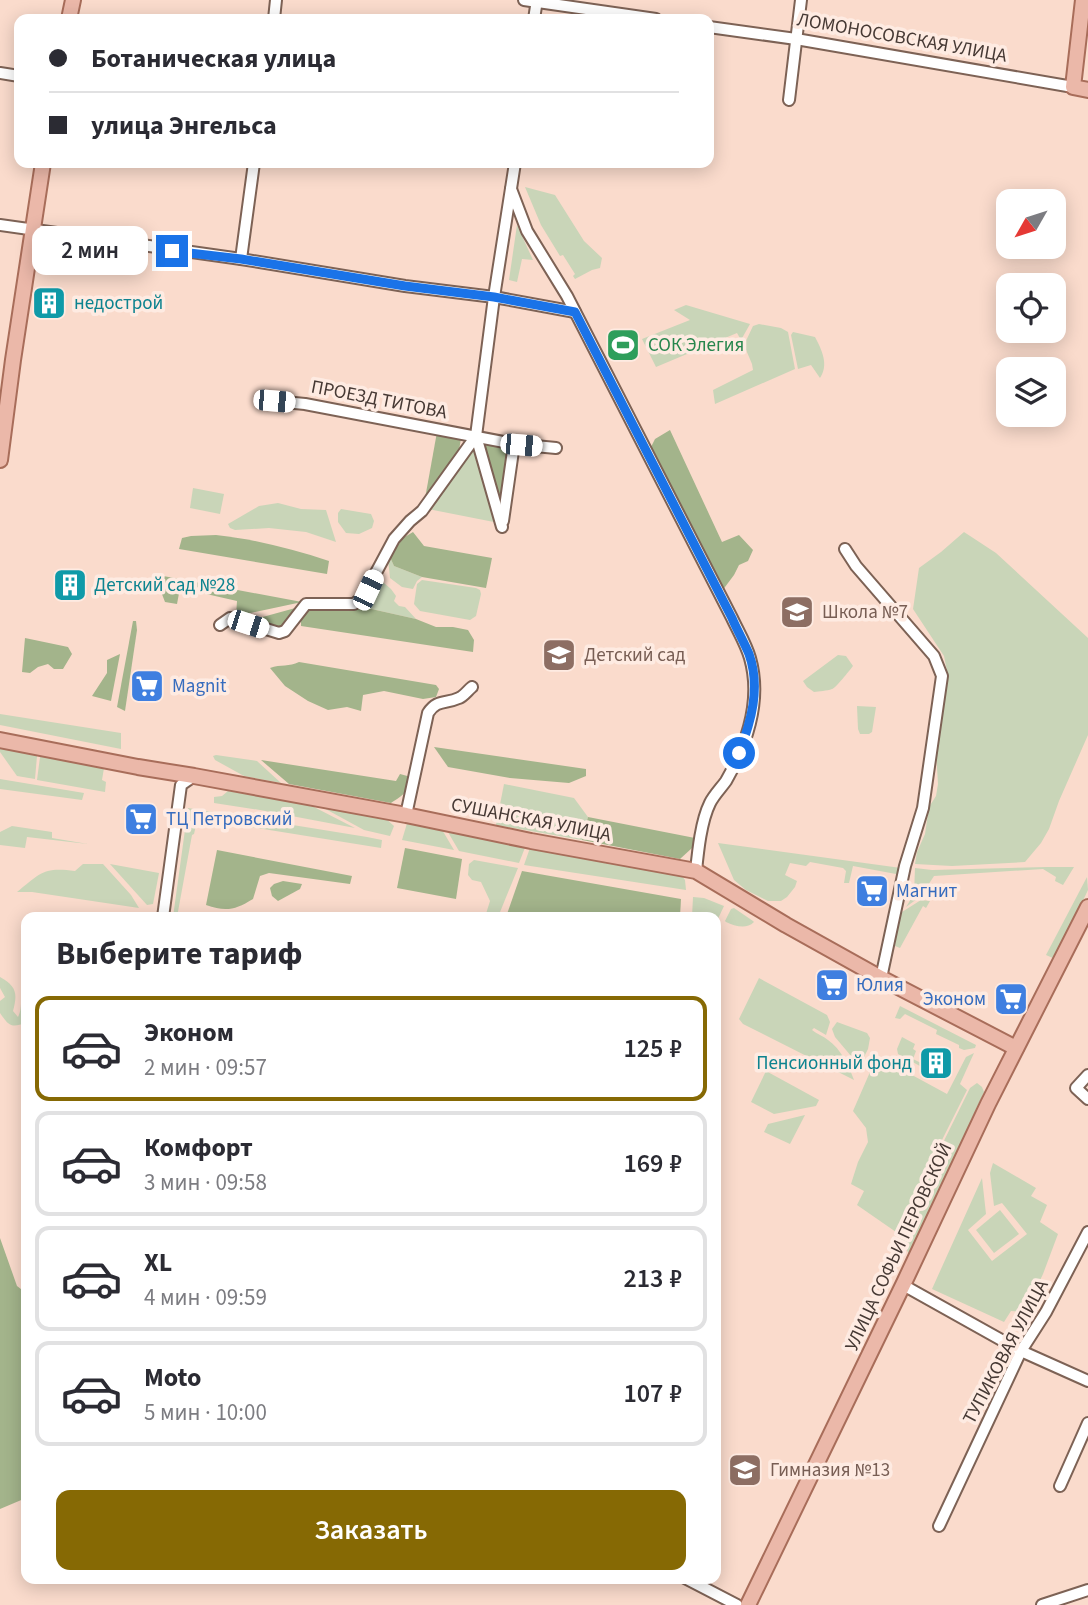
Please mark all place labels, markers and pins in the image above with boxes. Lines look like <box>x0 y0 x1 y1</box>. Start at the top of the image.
building icon: недострой <box>30 284 68 322</box>
place label: недострой <box>74 290 163 317</box>
sports icon: СОК Элегия <box>604 326 642 364</box>
place label: СОК Элегия <box>648 332 744 359</box>
building icon: Детский сад №28 <box>51 566 89 604</box>
place label: Детский сад №28 <box>94 572 235 599</box>
school or university icon: Школа №7 <box>778 593 816 631</box>
place label: Школа №7 <box>822 599 908 626</box>
school or university icon: Детский сад <box>540 636 578 674</box>
place label: Детский сад <box>584 642 686 669</box>
supermarket icon: Magnit <box>128 667 166 705</box>
place label: Magnit <box>172 673 227 700</box>
supermarket icon: ТЦ Петровский <box>122 800 160 838</box>
place label: ТЦ Петровский <box>166 806 292 833</box>
supermarket icon: Магнит <box>853 872 891 910</box>
place label: Магнит <box>896 878 958 905</box>
supermarket icon: Юлия <box>813 966 851 1004</box>
place label: Юлия <box>856 972 904 999</box>
supermarket icon: Эконом <box>992 980 1030 1018</box>
place label: Эконом <box>923 986 986 1013</box>
building icon: Пенсионный фонд <box>917 1044 955 1082</box>
place label: Пенсионный фонд <box>756 1050 912 1077</box>
school or university icon: Гимназия №13 <box>726 1451 764 1489</box>
place label: Гимназия №13 <box>770 1457 890 1484</box>

